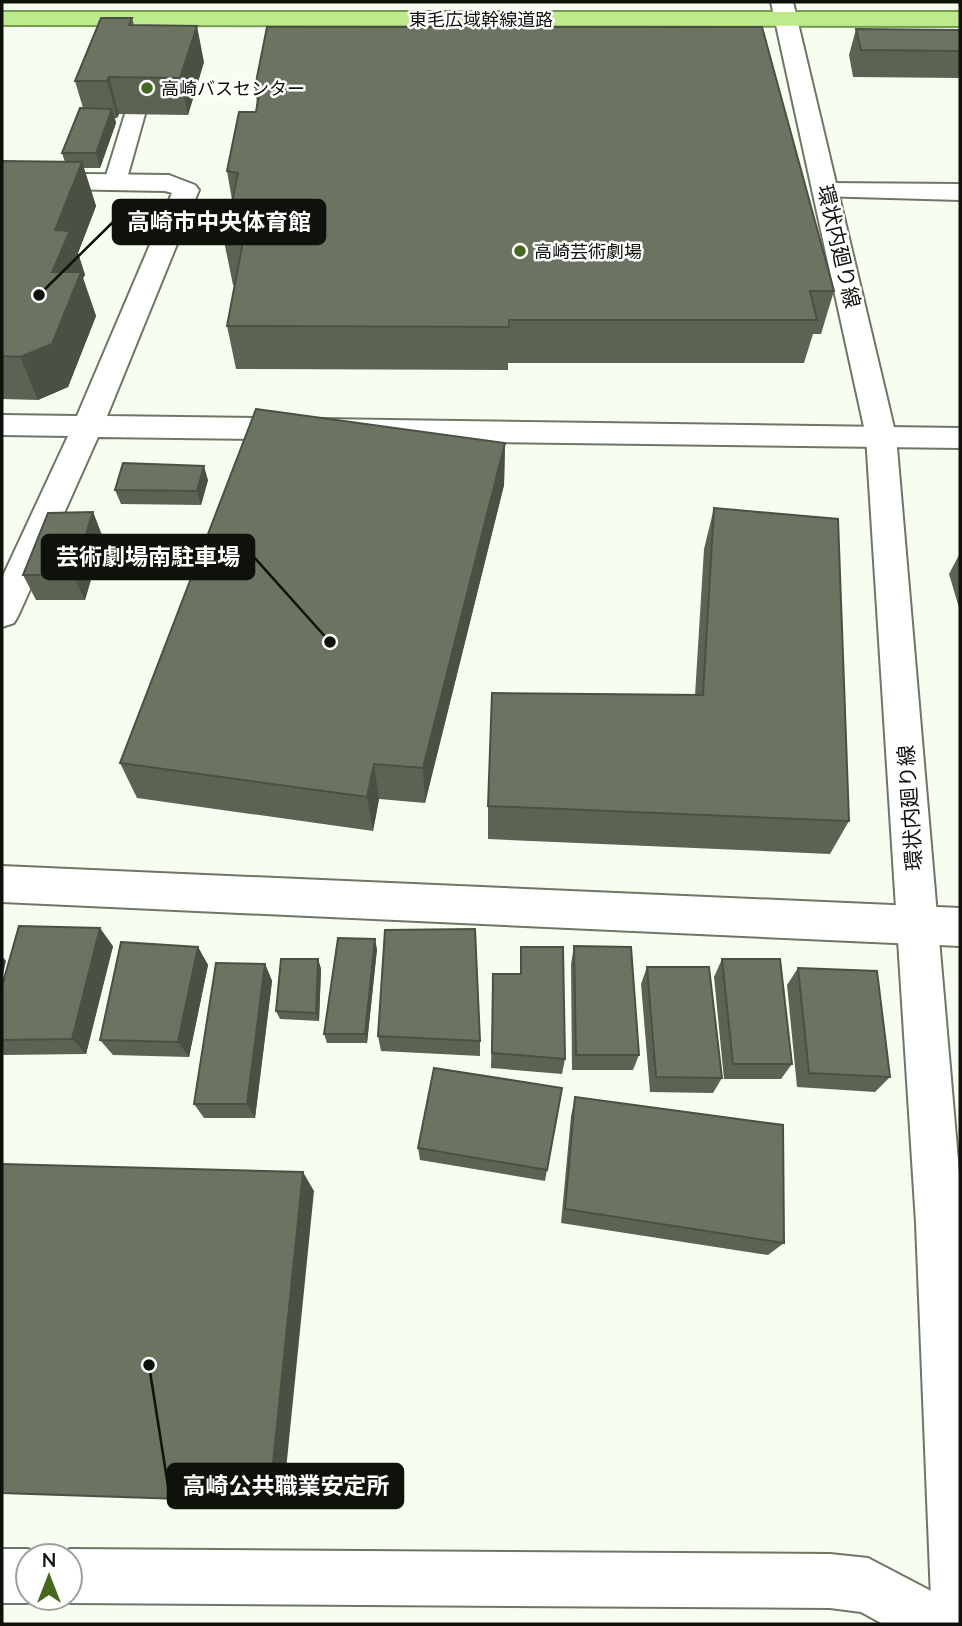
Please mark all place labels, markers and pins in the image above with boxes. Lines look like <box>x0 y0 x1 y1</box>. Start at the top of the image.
place label: 高崎バスセンター <box>161 77 305 99</box>
marker: 高崎バスセンター <box>139 80 155 96</box>
callout: 高崎市中央体育館 <box>113 200 325 244</box>
place label: 高崎芸術劇場 <box>534 240 642 262</box>
marker: 高崎芸術劇場 <box>512 243 528 259</box>
callout: 芸術劇場南駐車場 <box>42 535 254 579</box>
callout: 高崎公共職業安定所 <box>168 1464 403 1508</box>

